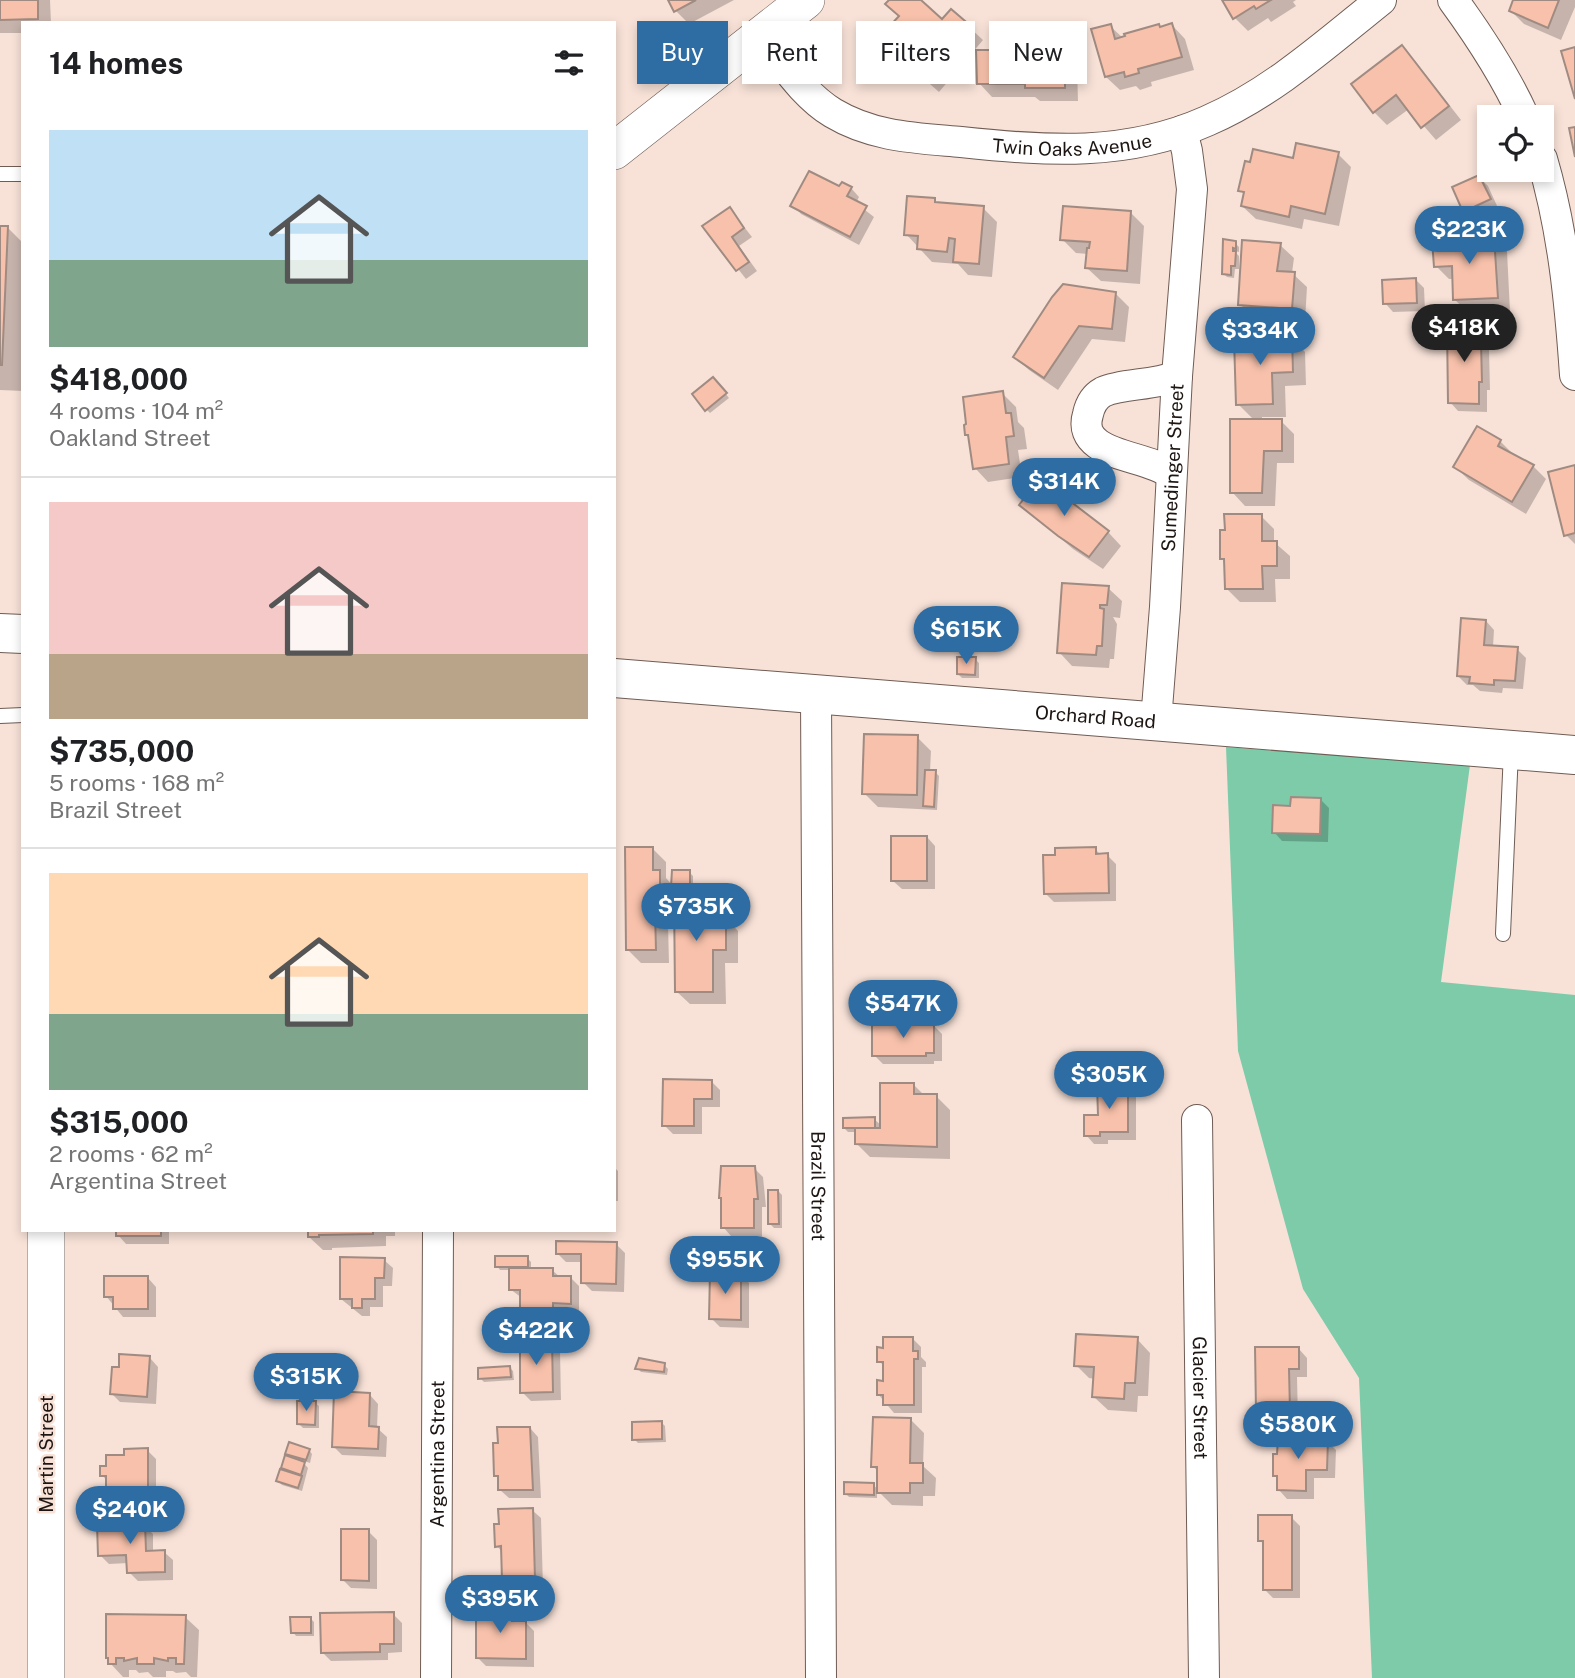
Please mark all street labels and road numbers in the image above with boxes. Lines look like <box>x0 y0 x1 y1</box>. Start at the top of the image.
street label: Twin Oaks Avenue <box>991 129 1154 160</box>
street label: Sumedinger Street <box>1157 383 1188 552</box>
street label: Orchard Road <box>1034 701 1157 732</box>
street label: Brazil Street <box>807 1131 830 1241</box>
street label: Glacier Street <box>1189 1336 1212 1460</box>
street label: Argentina Street <box>426 1380 448 1528</box>
street label: Martin Street <box>35 1395 57 1513</box>

